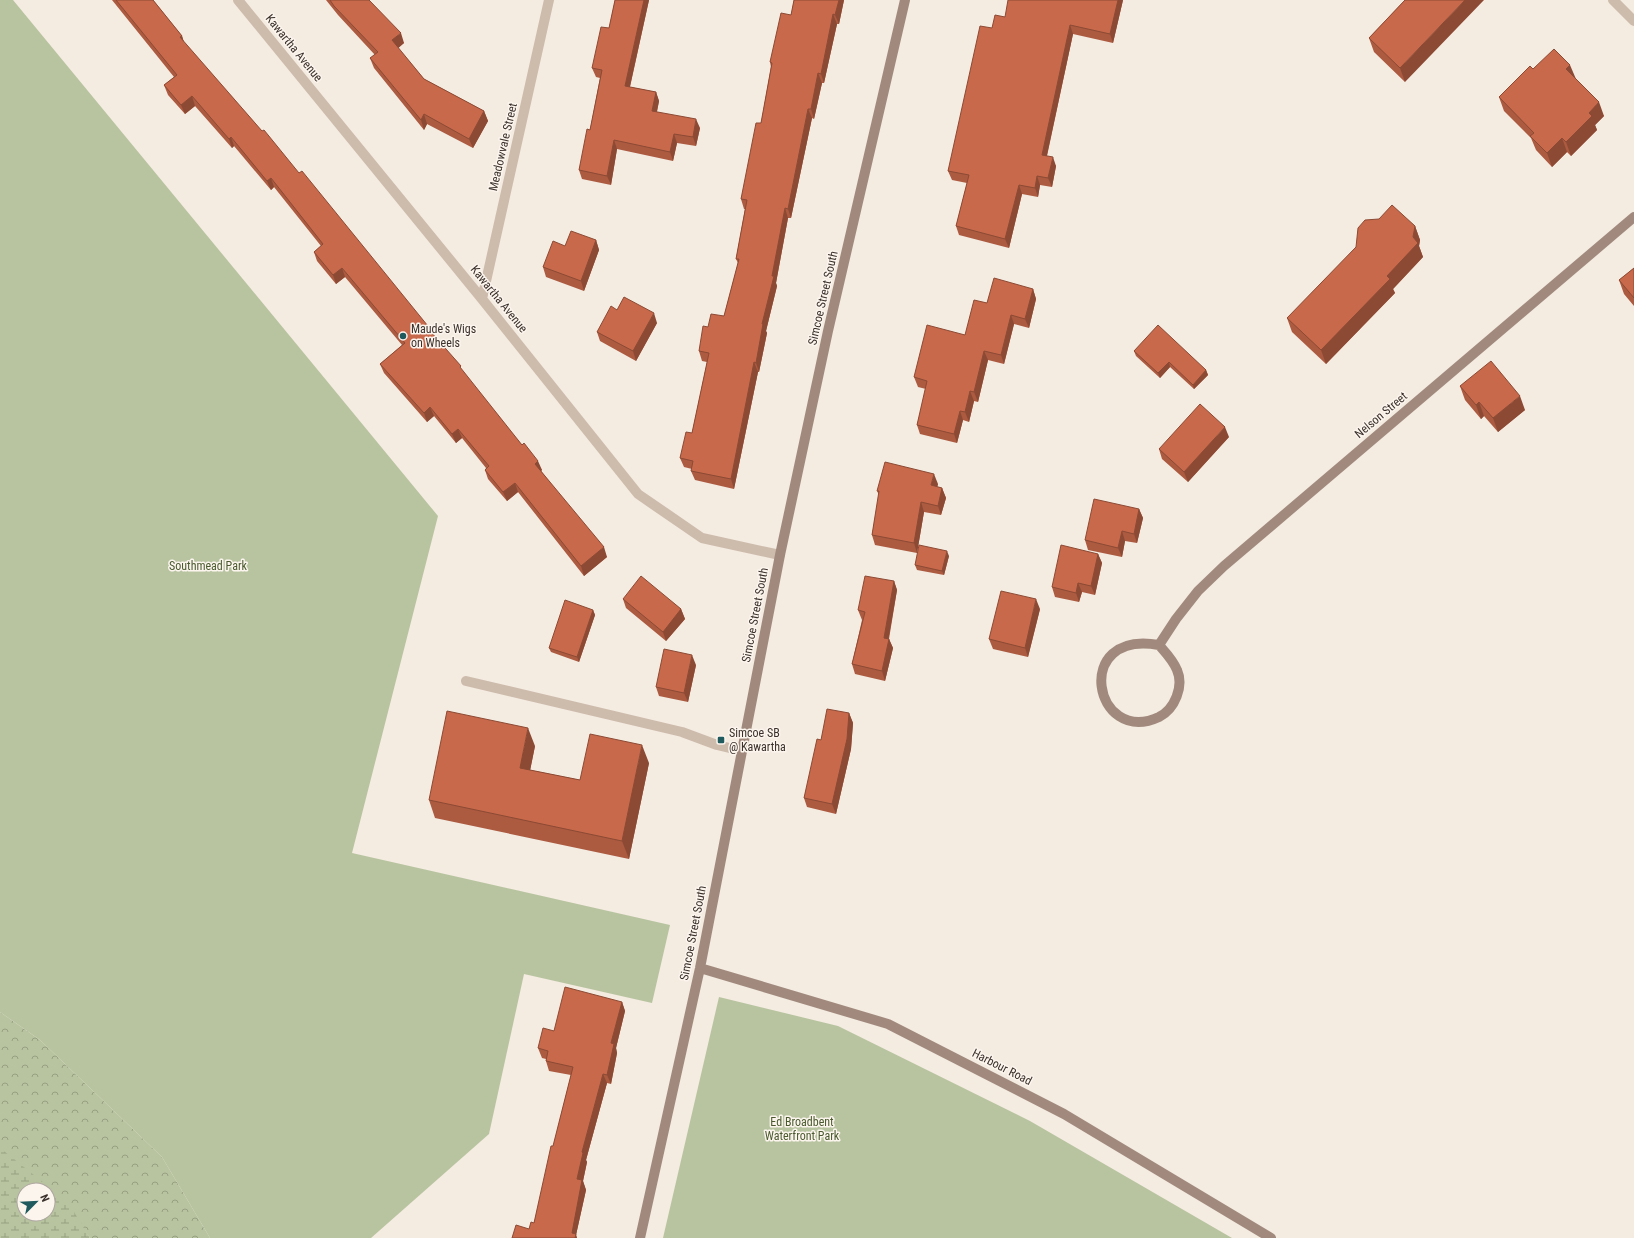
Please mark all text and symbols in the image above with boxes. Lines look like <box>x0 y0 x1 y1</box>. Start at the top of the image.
street label: Kawartha Avenue <box>263 12 326 85</box>
street label: Meadowvale Street <box>486 101 520 193</box>
street label: Simcoe Street South <box>805 249 841 346</box>
street label: Kawartha Avenue <box>468 263 531 336</box>
place label: Maude's Wigs on Wheels <box>411 322 476 350</box>
marker: Maude's Wigs on Wheels <box>398 331 408 341</box>
street label: Nelson Street <box>1352 389 1410 441</box>
park label: Southmead Park <box>169 559 248 573</box>
street label: Simcoe Street South <box>739 566 771 664</box>
place label: Simcoe SB @ Kawartha <box>729 726 786 754</box>
marker: Simcoe SB @ Kawartha <box>716 735 726 745</box>
street label: Simcoe Street South <box>677 884 709 982</box>
street label: Harbour Road <box>970 1046 1034 1088</box>
park label: Ed Broadbent Waterfront Park <box>765 1115 840 1143</box>
north arrow <box>16 1182 56 1222</box>
text: N <box>37 1192 52 1204</box>

